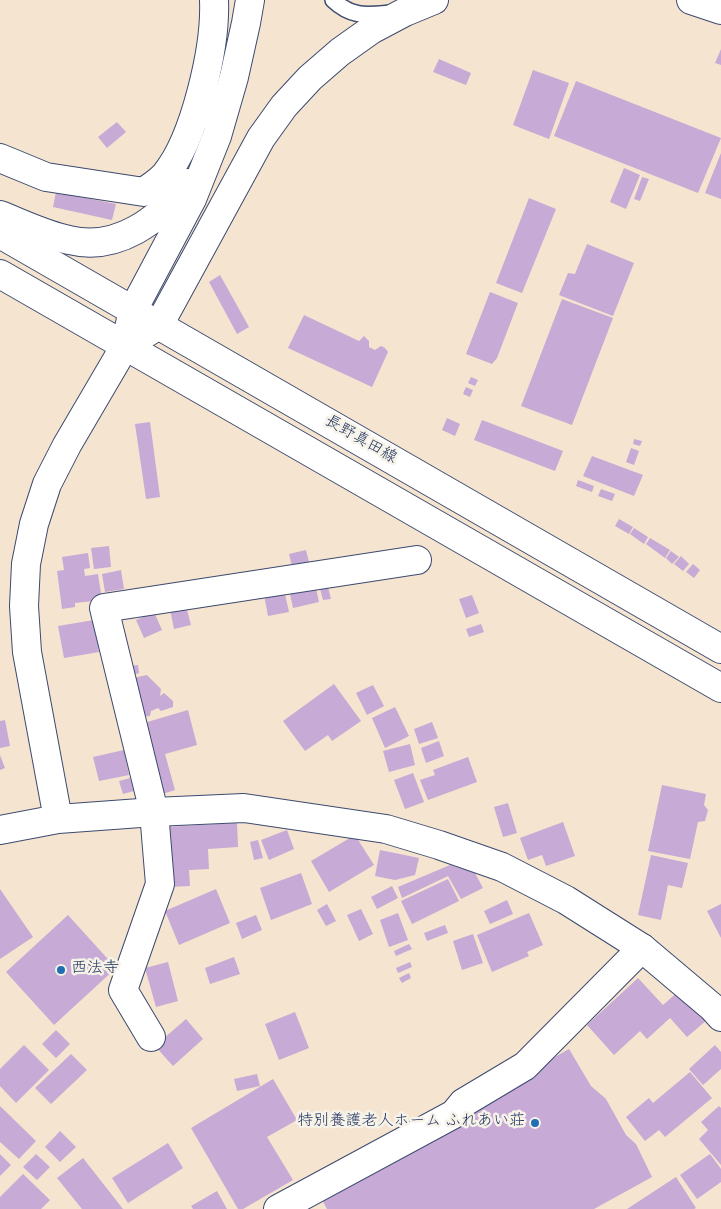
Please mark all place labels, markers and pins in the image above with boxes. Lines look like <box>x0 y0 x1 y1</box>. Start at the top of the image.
place label: 西法寺 <box>71 960 119 980</box>
marker: 西法寺 <box>55 964 67 976</box>
place label: 特別養護老人ホーム ふれあい荘 <box>297 1113 525 1133</box>
marker: 特別養護老人ホーム ふれあい荘 <box>529 1117 541 1129</box>

